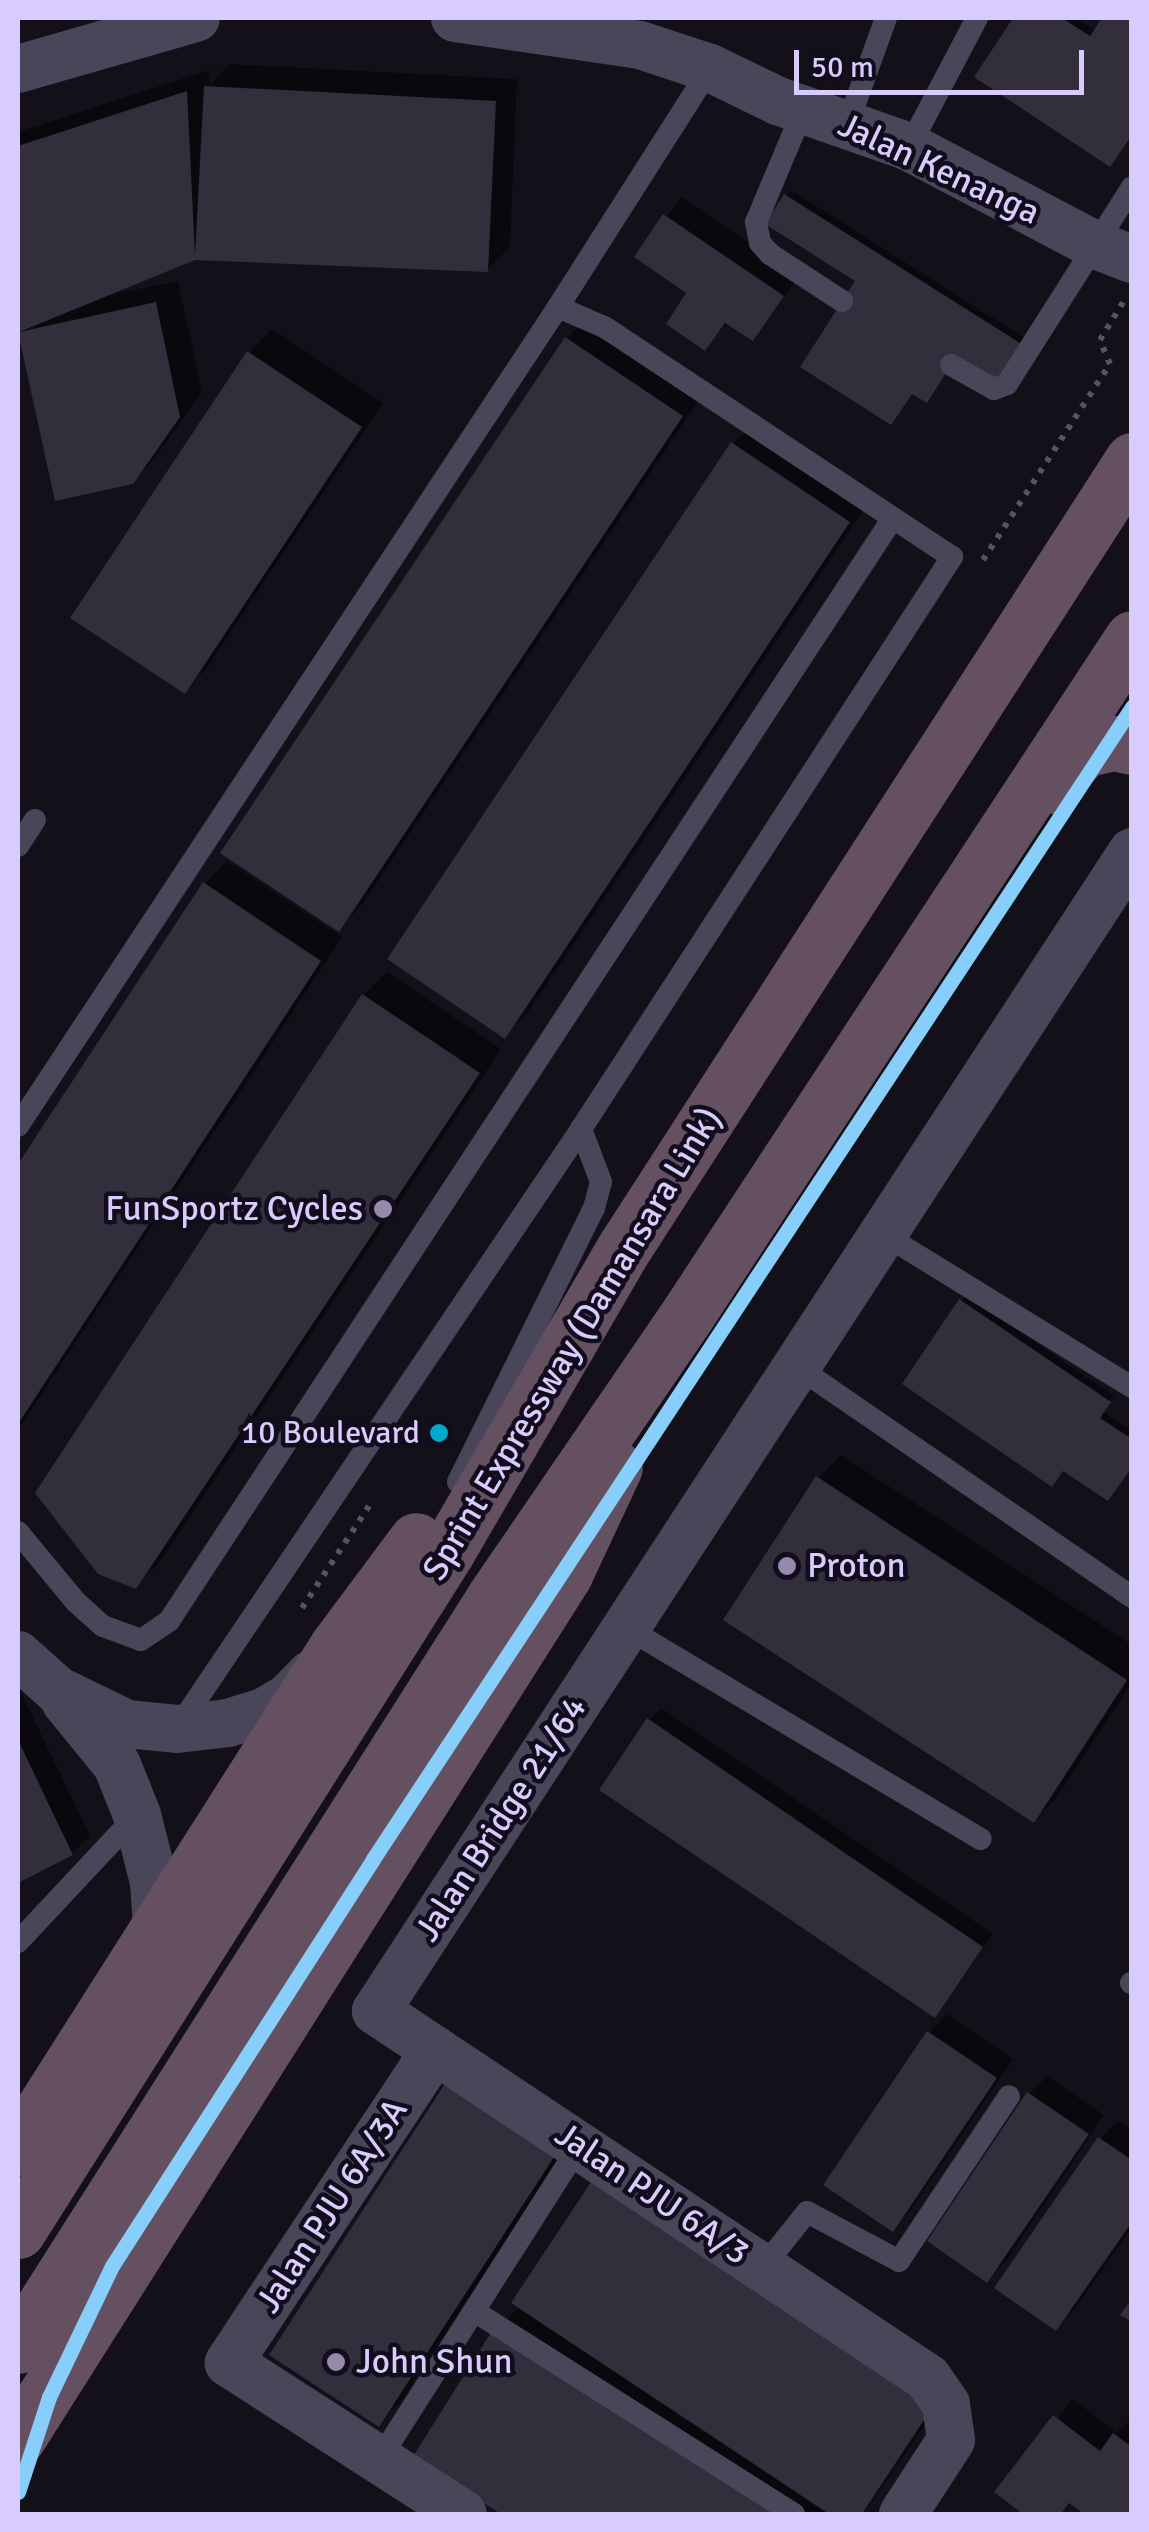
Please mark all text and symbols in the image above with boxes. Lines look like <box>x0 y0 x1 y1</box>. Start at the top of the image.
scale bar <box>799 30 1089 92</box>
text: 50 m <box>811 49 874 86</box>
street label: Jalan Kenanga <box>832 104 1046 234</box>
street label: Sprint Expressway (Damansara Link) <box>414 1100 730 1588</box>
place label: FunSportz Cycles <box>105 1188 363 1230</box>
marker: FunSportz Cycles <box>372 1198 394 1220</box>
place label: 10 Boulevard <box>241 1414 420 1452</box>
marker: 10 Boulevard <box>429 1423 449 1443</box>
place label: Proton <box>807 1545 906 1587</box>
marker: Proton <box>776 1555 798 1577</box>
street label: Jalan Bridge 21/64 <box>406 1689 596 1949</box>
street label: Jalan PJU 6A/3A <box>247 2091 417 2321</box>
street label: Jalan PJU 6A/3 <box>547 2114 757 2274</box>
place label: John Shun <box>356 2341 512 2383</box>
marker: John Shun <box>325 2351 347 2373</box>

